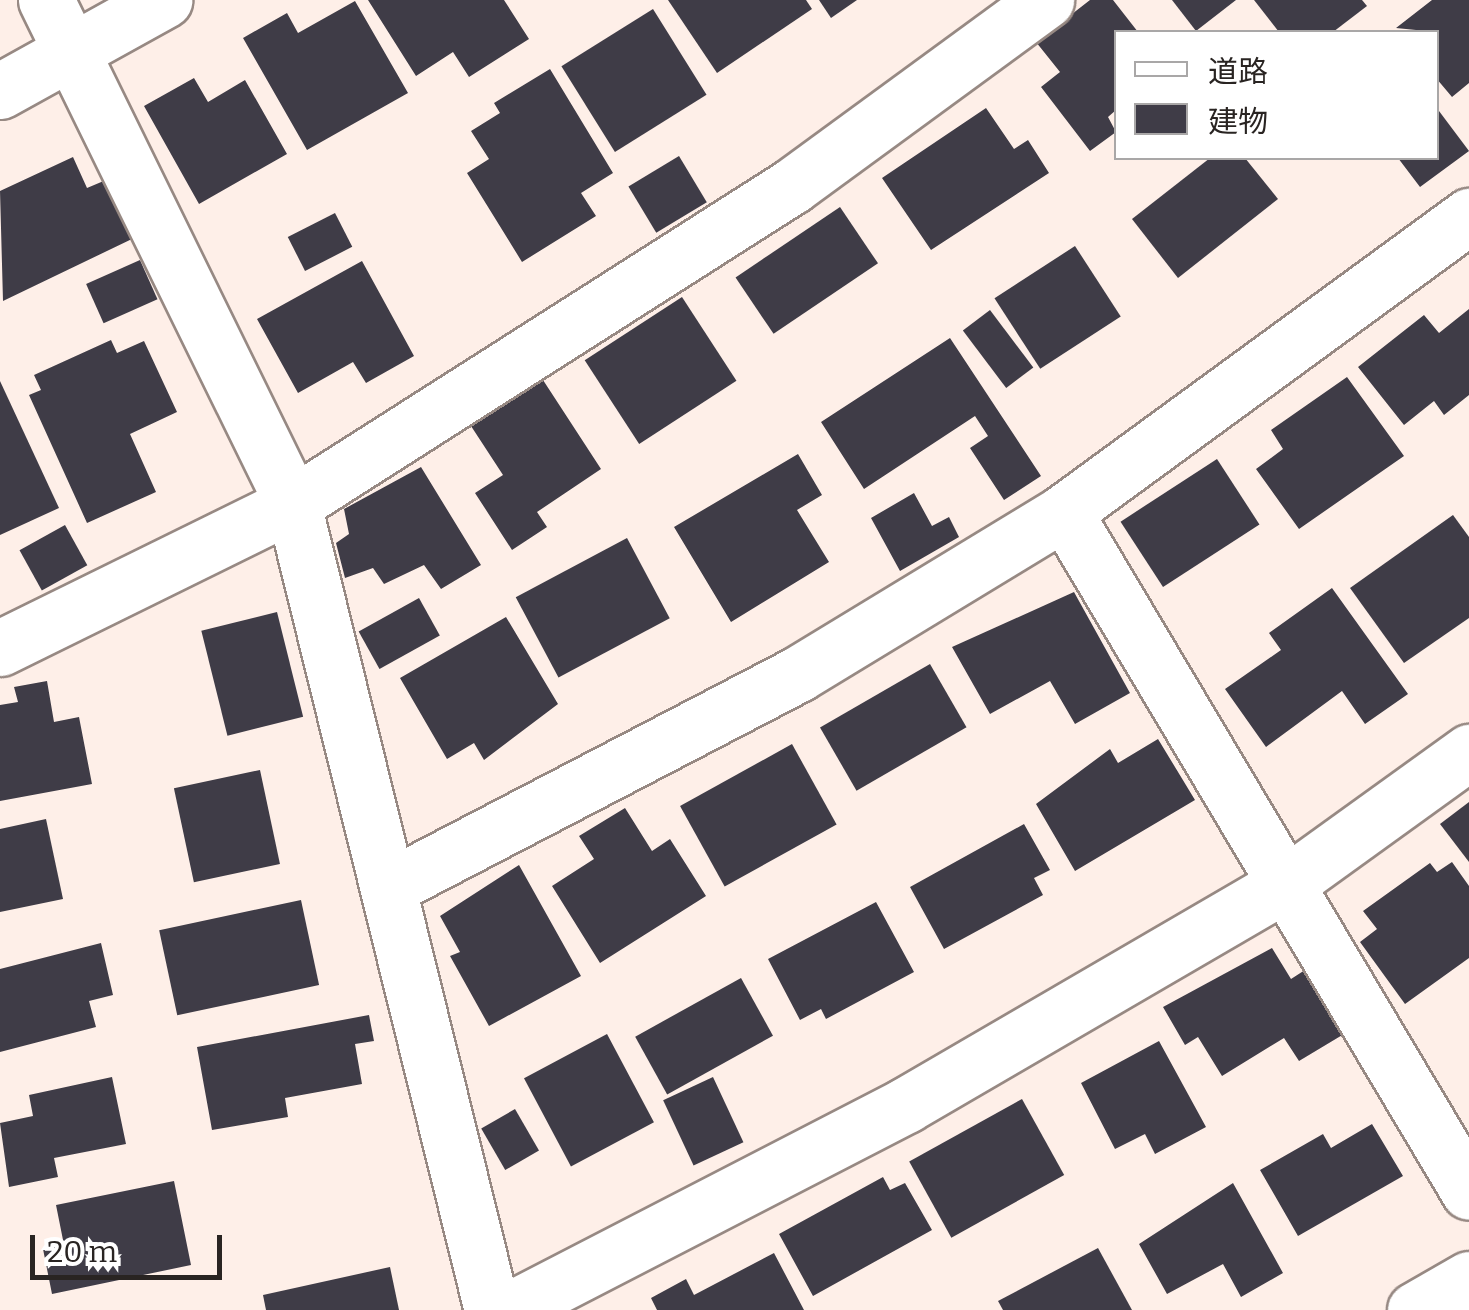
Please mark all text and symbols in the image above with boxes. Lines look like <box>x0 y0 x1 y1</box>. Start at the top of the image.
legend <box>1114 30 1439 160</box>
text: 道路 <box>1208 54 1268 90</box>
text: 建物 <box>1208 104 1268 140</box>
scale bar <box>35 1215 228 1277</box>
text: 20 m <box>47 1234 117 1270</box>

